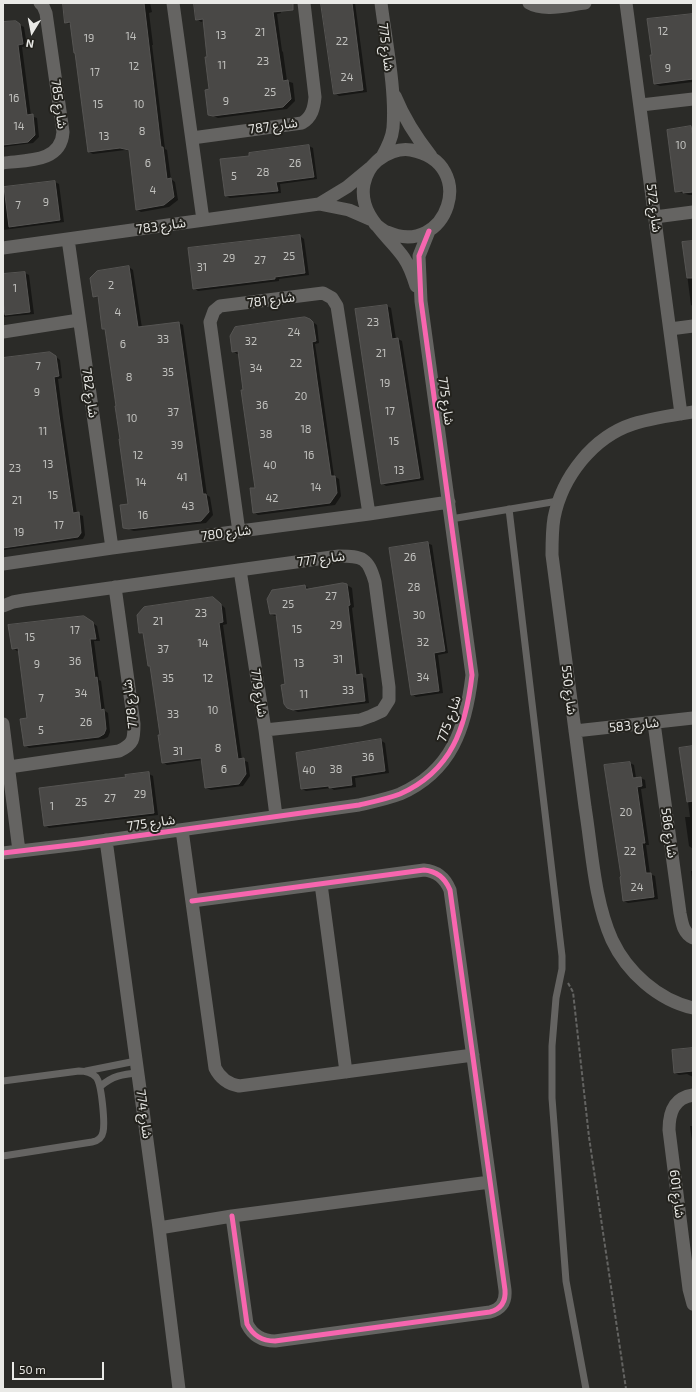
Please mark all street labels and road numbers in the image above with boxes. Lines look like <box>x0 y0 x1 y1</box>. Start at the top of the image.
street label: شارع 775 <box>375 22 397 72</box>
street label: شارع 785 <box>48 78 70 130</box>
street label: شارع 787 <box>247 115 299 137</box>
street label: شارع 572 <box>643 183 665 233</box>
street label: شارع 783 <box>135 215 187 237</box>
street label: شارع 781 <box>246 289 296 311</box>
street label: شارع 782 <box>79 367 101 419</box>
street label: شارع 775 <box>435 376 457 426</box>
street label: شارع 780 <box>200 522 252 544</box>
street label: شارع 777 <box>296 548 346 570</box>
street label: شارع 550 <box>558 664 580 716</box>
street label: شارع 779 <box>247 668 271 718</box>
street label: شارع 778 <box>119 679 141 729</box>
street label: شارع 775 <box>434 694 464 744</box>
street label: شارع 583 <box>608 715 660 735</box>
street label: شارع 586 <box>658 807 680 859</box>
street label: شارع 775 <box>126 812 176 834</box>
street label: شارع 774 <box>133 1088 155 1140</box>
street label: شارع 601 <box>666 1169 688 1219</box>

